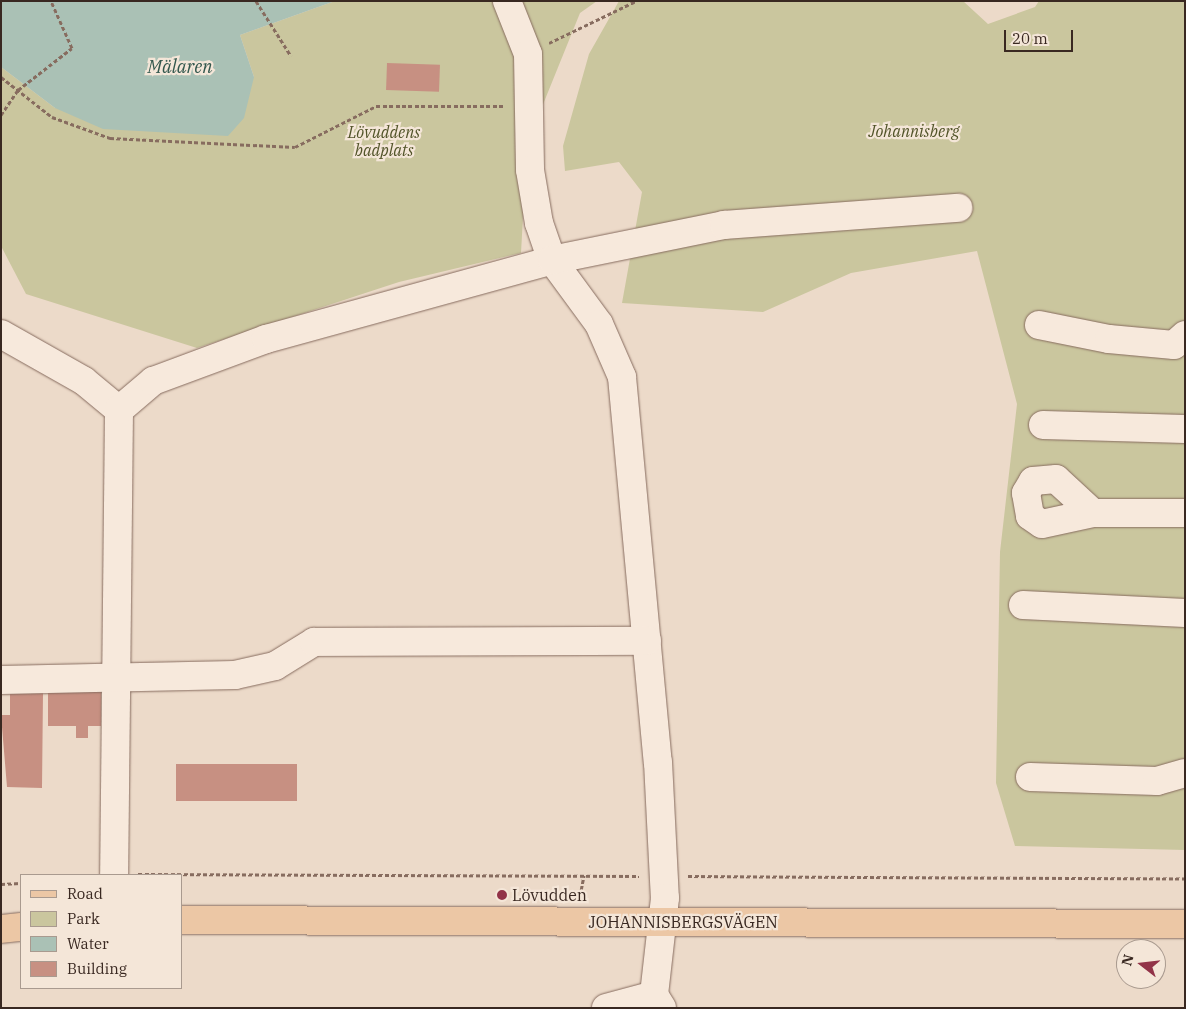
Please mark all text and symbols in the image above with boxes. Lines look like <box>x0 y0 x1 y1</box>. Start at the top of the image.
scale bar <box>1006 20 1075 52</box>
text: 20 m <box>1012 29 1048 48</box>
water label: Mälaren <box>148 56 212 78</box>
park label: Johannisberg <box>868 121 960 141</box>
park label: Lövuddens badplats <box>348 122 420 160</box>
legend <box>20 874 182 989</box>
text: Road <box>67 884 103 903</box>
place label: Lövudden <box>512 885 587 905</box>
marker: Lövudden <box>496 889 508 901</box>
text: Park <box>67 909 100 928</box>
street label: JOHANNISBERGSVÄGEN <box>588 912 778 932</box>
text: Water <box>67 934 109 953</box>
north arrow <box>1116 939 1166 989</box>
text: N <box>1117 952 1138 968</box>
text: Building <box>67 959 127 978</box>

